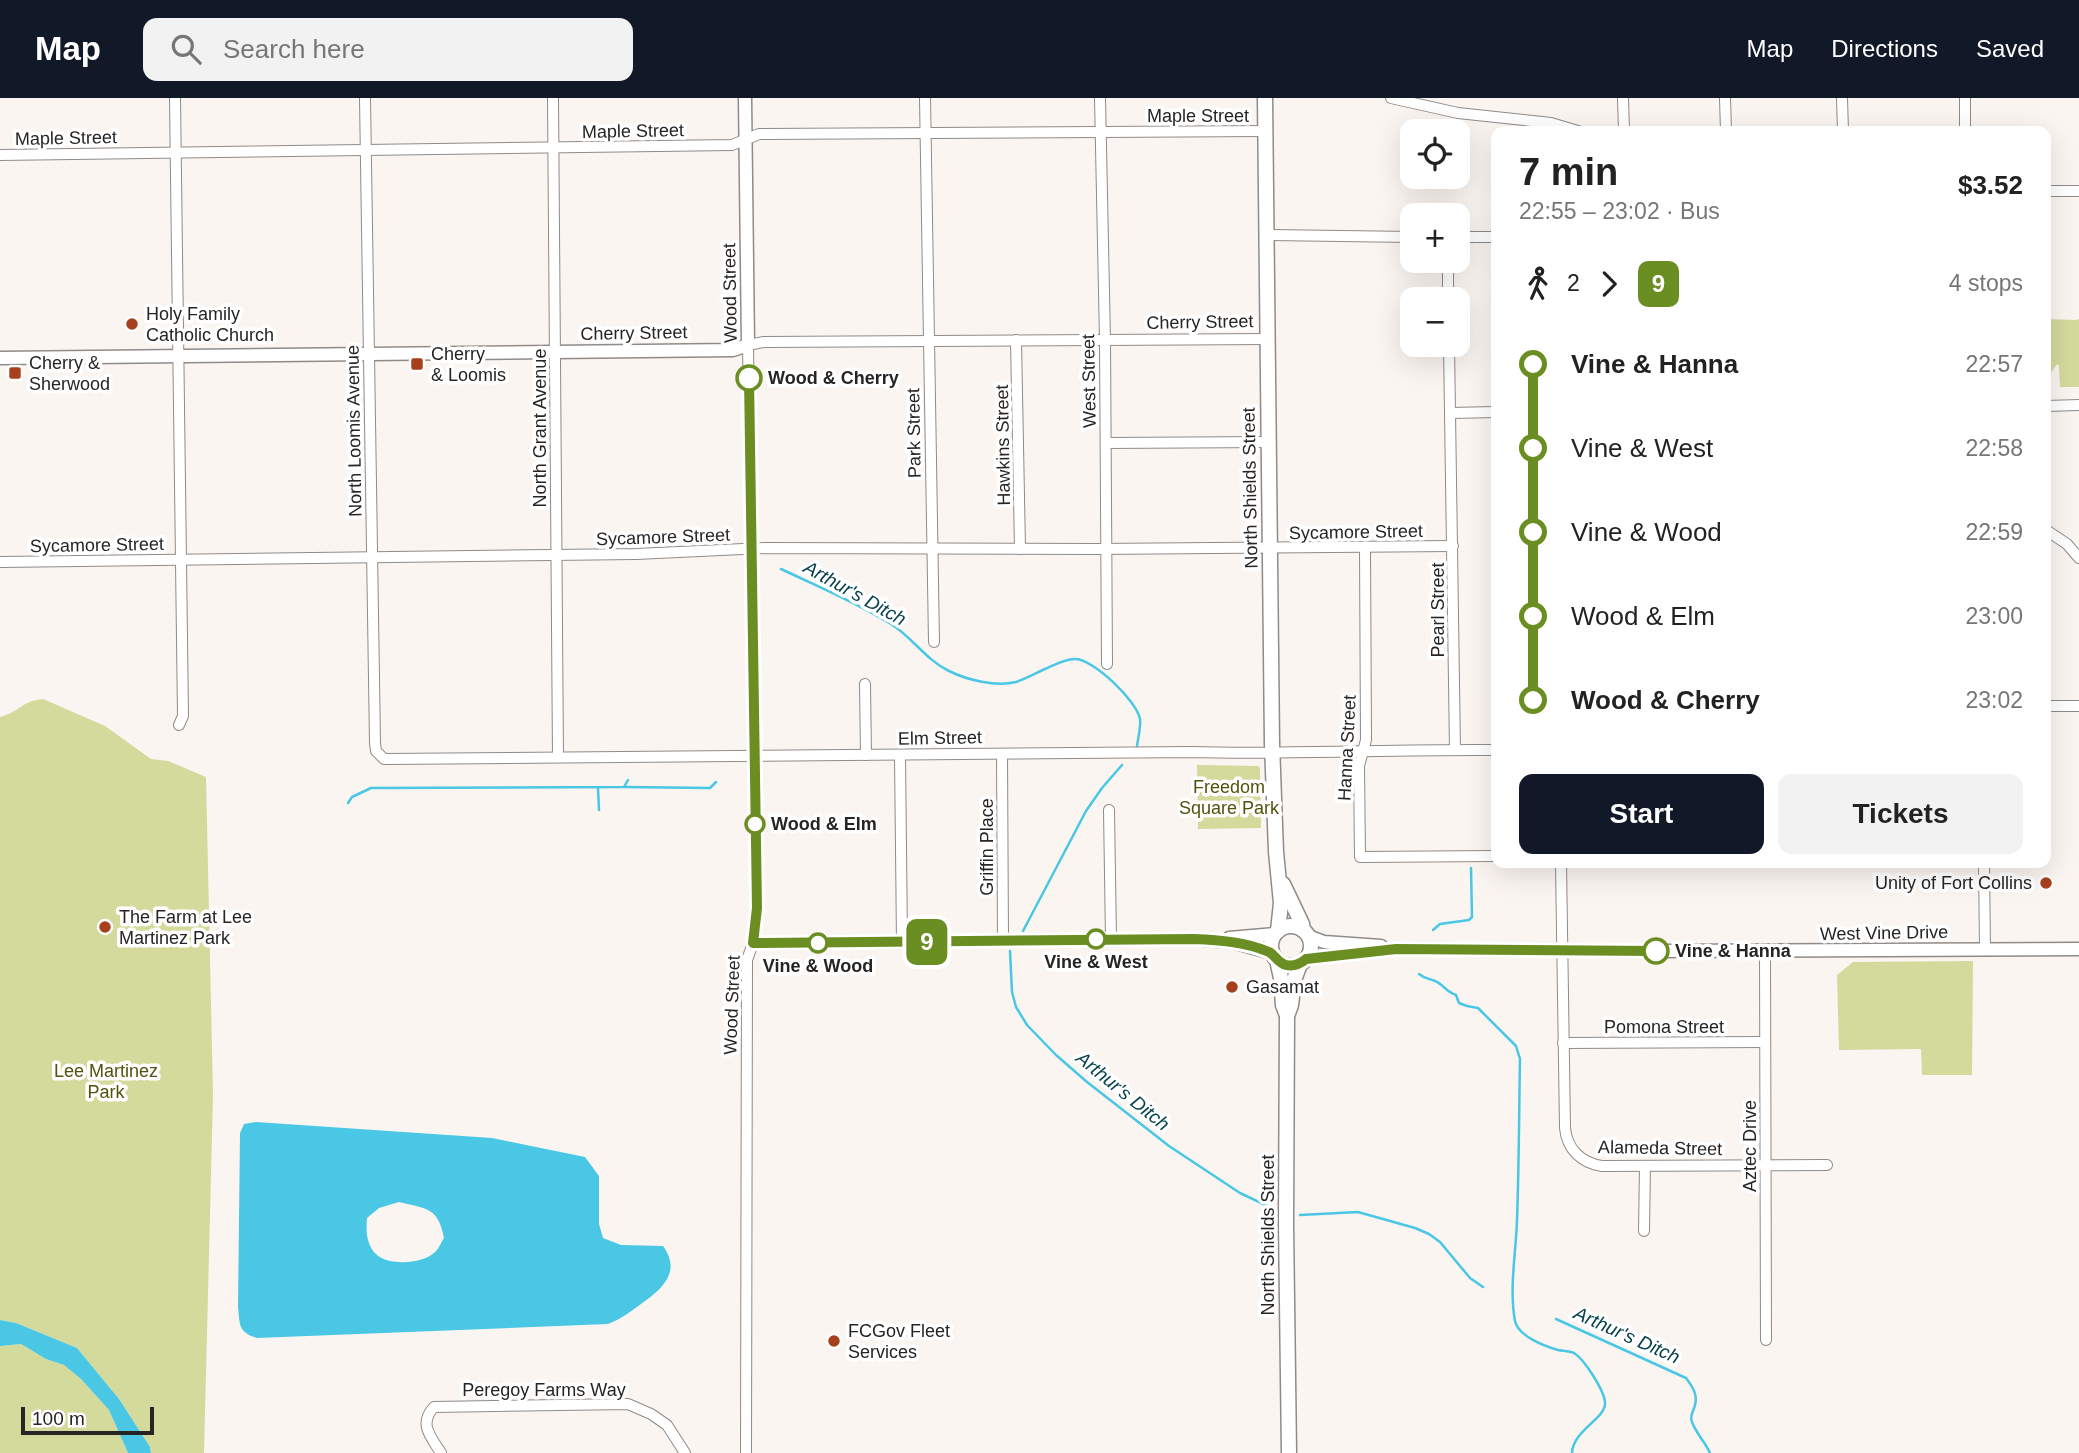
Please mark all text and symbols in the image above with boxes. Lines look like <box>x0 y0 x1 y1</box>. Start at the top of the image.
search box <box>143 18 633 81</box>
text: Map <box>35 30 101 67</box>
icon: search <box>167 30 205 68</box>
text: Search here <box>223 34 365 64</box>
text: Map <box>1747 35 1793 62</box>
text: Directions <box>1831 35 1938 62</box>
text: Saved <box>1976 35 2044 62</box>
street label: Maple Street <box>1147 106 1249 126</box>
map controls <box>1400 119 1470 357</box>
button: locate <box>1400 119 1470 189</box>
street label: Maple Street <box>582 120 684 142</box>
street label: Maple Street <box>15 127 117 149</box>
text: 7 min <box>1519 151 1618 193</box>
text: $3.52 <box>1958 170 2023 200</box>
text: 22:55 – 23:02 · Bus <box>1519 198 1720 224</box>
button: + <box>1400 203 1470 273</box>
street label: Wood Street <box>719 243 741 343</box>
icon: walk <box>1519 265 1557 303</box>
icon: forward <box>1590 265 1628 303</box>
text: 2 <box>1567 270 1580 296</box>
text: 9 <box>1652 270 1665 297</box>
text: 4 stops <box>1949 270 2023 296</box>
button: − <box>1400 287 1470 357</box>
place label: Holy Family Catholic Church <box>146 304 274 345</box>
street label: Cherry Street <box>1146 311 1254 333</box>
marker: Holy Family Catholic Church <box>124 316 140 332</box>
street label: Cherry Street <box>580 322 688 344</box>
street label: West Street <box>1078 334 1100 428</box>
place label: Cherry & Loomis <box>431 344 506 385</box>
street label: North Loomis Avenue <box>343 345 365 517</box>
street label: North Grant Avenue <box>530 349 550 507</box>
text: Vine & Hanna <box>1571 349 1738 379</box>
text: 22:57 <box>1965 351 2023 377</box>
place label: Cherry & Sherwood <box>29 353 110 394</box>
marker: Cherry & Loomis <box>409 356 425 372</box>
marker: Cherry & Sherwood <box>7 365 23 381</box>
marker: Wood & Cherry <box>736 365 762 391</box>
place label: Wood & Cherry <box>768 368 899 388</box>
street label: Hawkins Street <box>992 384 1014 506</box>
street label: Park Street <box>903 388 925 478</box>
street label: North Shields Street <box>1239 407 1261 569</box>
text: Vine & West <box>1571 433 1713 463</box>
text: 22:58 <box>1965 435 2023 461</box>
text: Vine & Wood <box>1571 517 1722 547</box>
text: 22:59 <box>1965 519 2023 545</box>
street label: Sycamore Street <box>1289 521 1423 543</box>
street label: Sycamore Street <box>596 525 730 549</box>
street label: Sycamore Street <box>30 534 164 556</box>
water label: Arthur's Ditch <box>799 556 910 630</box>
street label: Pearl Street <box>1428 562 1448 658</box>
text: Wood & Elm <box>1571 601 1715 631</box>
text: 23:00 <box>1965 603 2023 629</box>
text: Wood & Cherry <box>1571 685 1760 715</box>
text: 23:02 <box>1965 687 2023 713</box>
street label: Hanna Street <box>1334 695 1360 801</box>
street label: Elm Street <box>898 727 982 749</box>
button: Start <box>1519 774 1764 854</box>
button: Tickets <box>1778 774 2023 854</box>
park label: Freedom Square Park <box>1179 777 1280 818</box>
street label: Griffin Place <box>977 798 997 896</box>
marker: Wood & Elm <box>745 814 765 834</box>
place label: Wood & Elm <box>771 814 877 834</box>
place label: Unity of Fort Collins <box>1875 873 2032 893</box>
marker: Unity of Fort Collins <box>2038 875 2054 891</box>
place label: The Farm at Lee Martinez Park <box>119 907 252 948</box>
marker: The Farm at Lee Martinez Park <box>97 919 113 935</box>
line badge: 9 <box>904 919 950 965</box>
street label: West Vine Drive <box>1820 922 1948 944</box>
text: 9 <box>920 928 934 955</box>
marker: Vine & West <box>1086 929 1106 949</box>
marker: Vine & Wood <box>808 933 828 953</box>
marker: Vine & Hanna <box>1643 938 1669 964</box>
place label: Vine & Hanna <box>1675 941 1792 961</box>
place label: Vine & West <box>1044 952 1148 972</box>
street label: Wood Street <box>720 955 744 1055</box>
place label: Vine & Wood <box>763 956 873 976</box>
place label: Gasamat <box>1246 977 1319 997</box>
marker: Gasamat <box>1224 979 1240 995</box>
street label: Pomona Street <box>1604 1017 1724 1037</box>
water label: Arthur's Ditch <box>1072 1047 1174 1135</box>
park label: Lee Martinez Park <box>54 1061 158 1102</box>
street label: Aztec Drive <box>1740 1100 1760 1192</box>
street label: Alameda Street <box>1598 1137 1722 1159</box>
street label: North Shields Street <box>1258 1154 1278 1316</box>
water label: Arthur's Ditch <box>1570 1302 1683 1368</box>
place label: FCGov Fleet Services <box>848 1321 950 1362</box>
marker: FCGov Fleet Services <box>826 1333 842 1349</box>
street label: Peregoy Farms Way <box>462 1380 626 1400</box>
scale bar <box>21 1404 154 1436</box>
text: 100 m <box>32 1408 85 1429</box>

